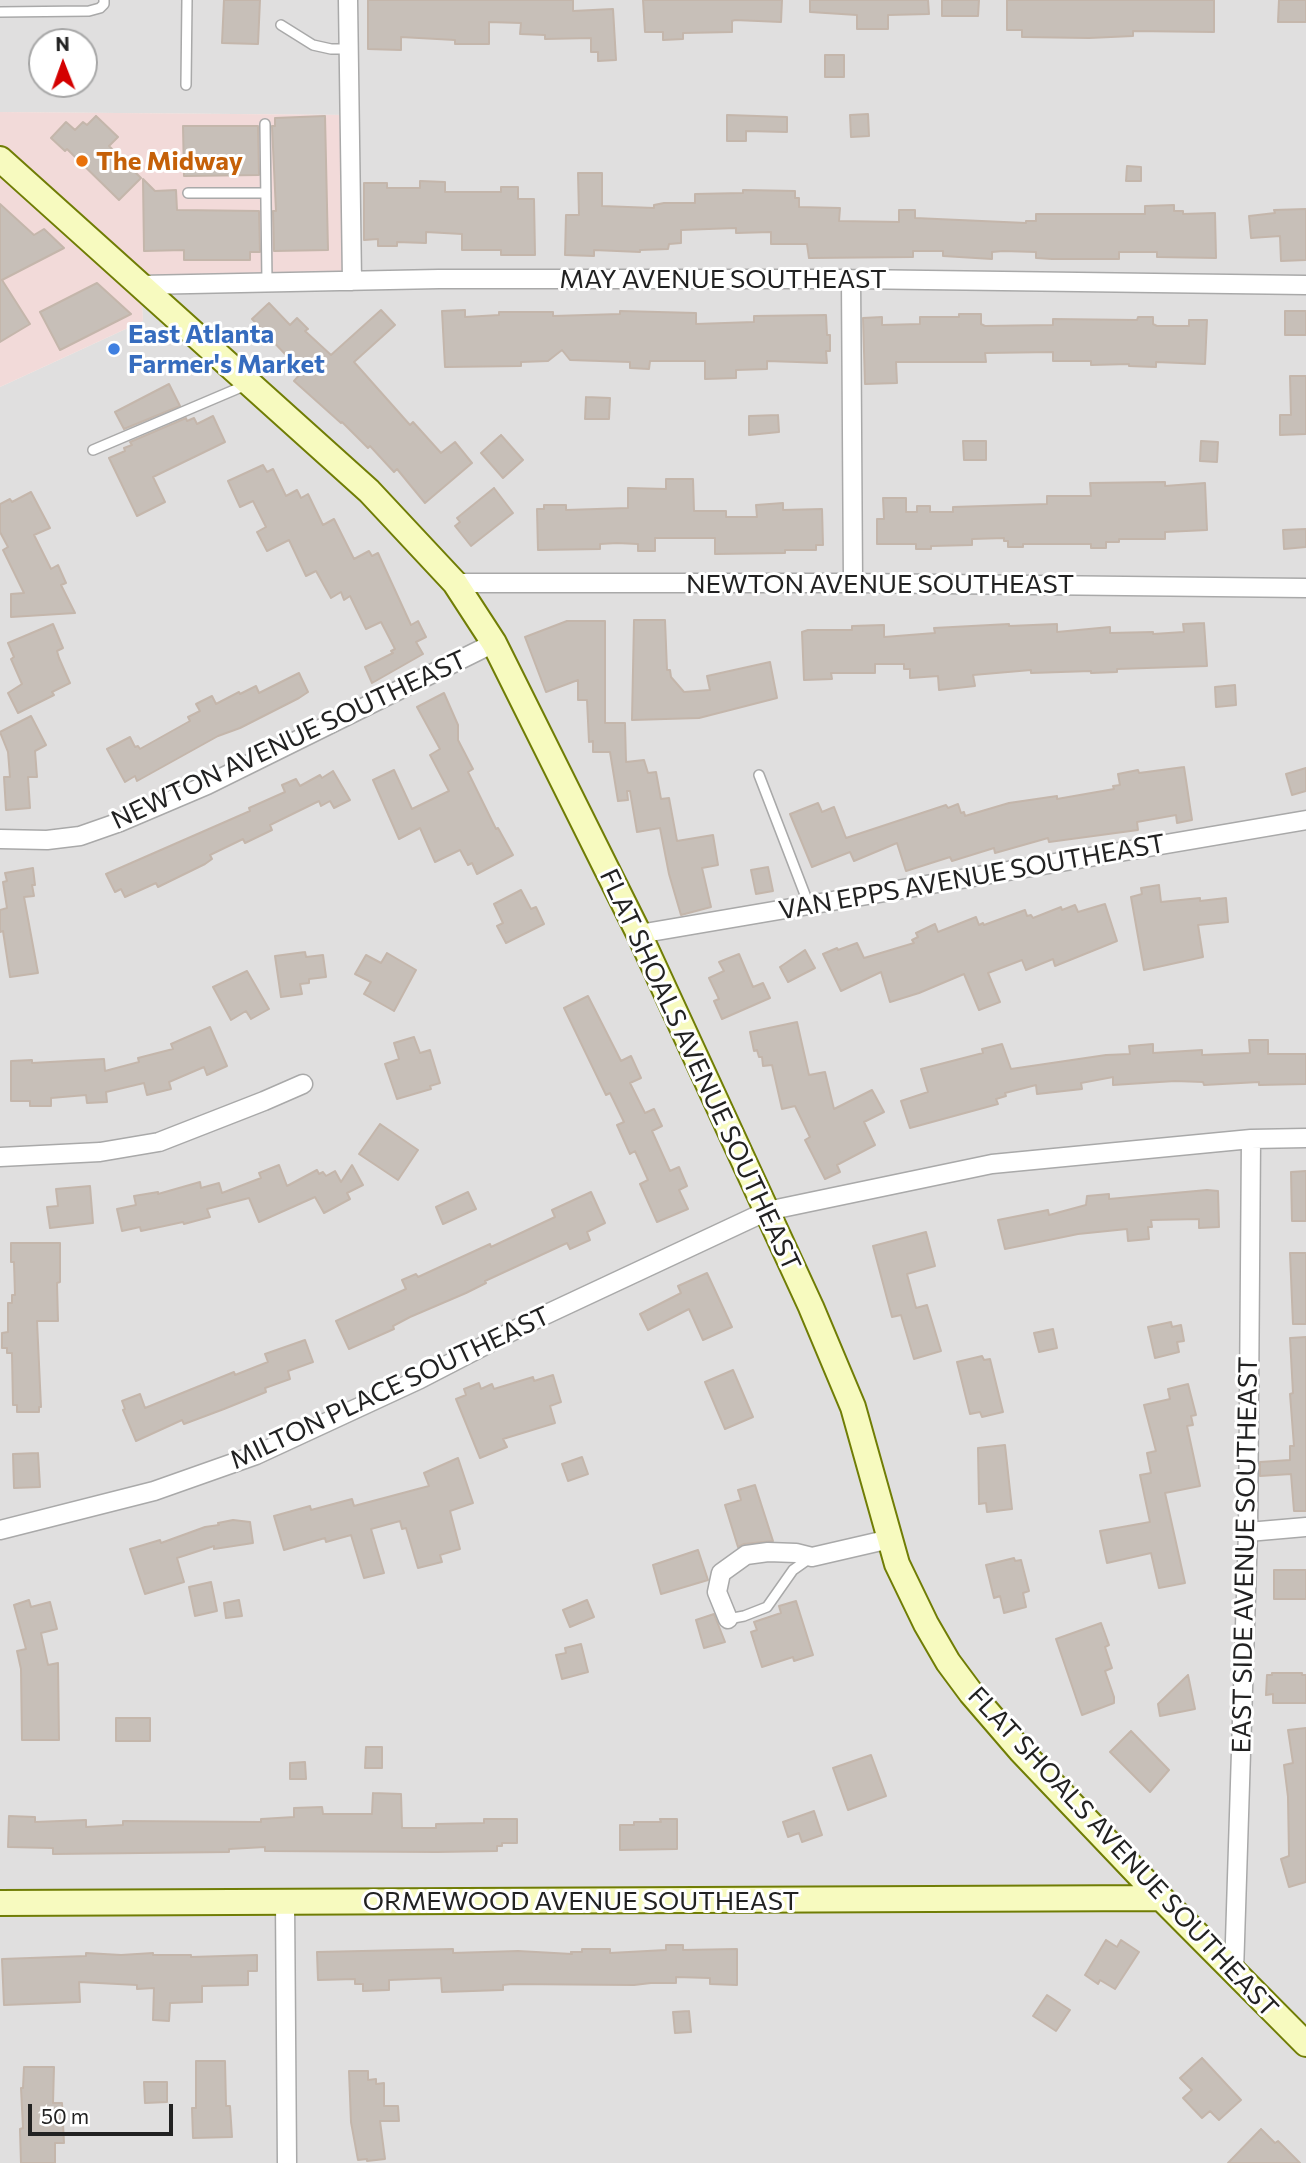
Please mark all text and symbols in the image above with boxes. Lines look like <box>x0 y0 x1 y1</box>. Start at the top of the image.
north arrow <box>28 28 98 98</box>
text: N <box>55 32 70 55</box>
place label: The Midway <box>96 145 243 177</box>
marker: The Midway <box>74 153 90 169</box>
street label: MAY AVENUE SOUTHEAST <box>559 263 887 295</box>
place label: East Atlanta Farmer's Market <box>128 318 325 380</box>
marker: East Atlanta Farmer's Market <box>106 341 122 357</box>
street label: NEWTON AVENUE SOUTHEAST <box>686 568 1074 600</box>
street label: NEWTON AVENUE SOUTHEAST <box>107 644 471 836</box>
street label: VAN EPPS AVENUE SOUTHEAST <box>776 828 1168 926</box>
street label: FLAT SHOALS AVENUE SOUTHEAST <box>593 864 807 1276</box>
street label: MILTON PLACE SOUTHEAST <box>225 1300 555 1476</box>
street label: EAST SIDE AVENUE SOUTHEAST <box>1226 1356 1264 1754</box>
street label: FLAT SHOALS AVENUE SOUTHEAST <box>961 1680 1285 2024</box>
street label: ORMEWOOD AVENUE SOUTHEAST <box>363 1885 799 1917</box>
scale bar <box>32 2090 177 2134</box>
text: 50 m <box>41 2103 89 2128</box>

